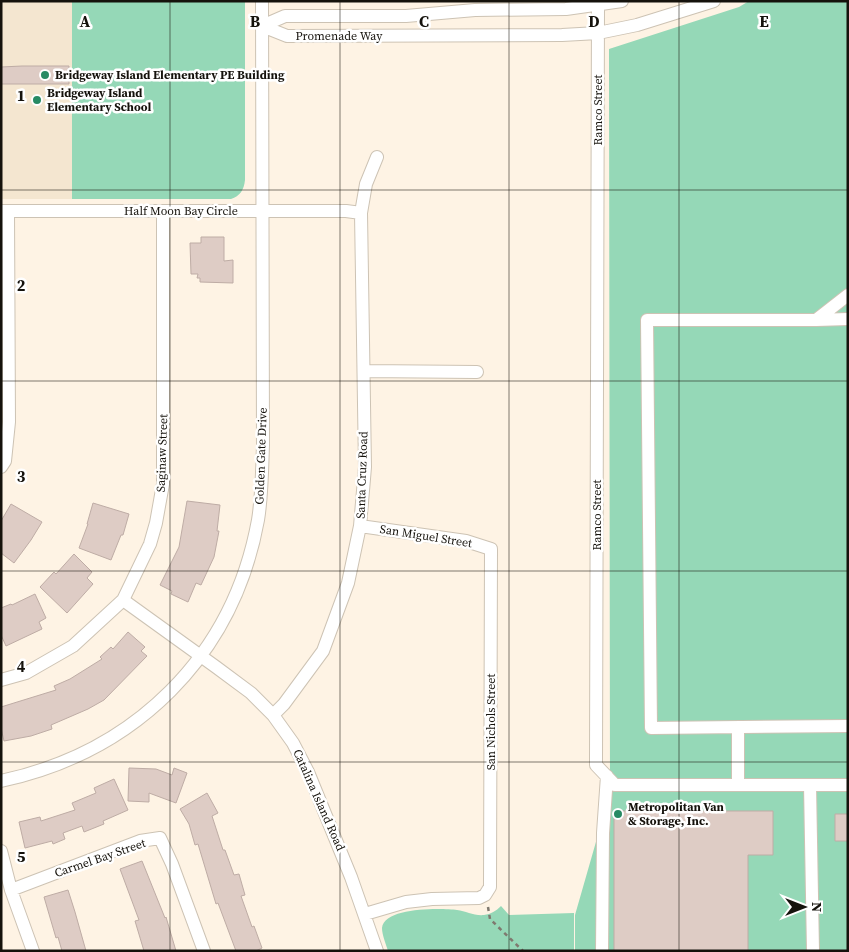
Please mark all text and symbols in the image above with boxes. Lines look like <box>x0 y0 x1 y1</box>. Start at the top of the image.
text: A <box>80 10 91 32</box>
text: B <box>250 10 261 32</box>
text: C <box>419 10 429 32</box>
text: D <box>588 10 600 32</box>
text: E <box>759 10 769 32</box>
street label: Promenade Way <box>295 28 383 44</box>
place label: Bridgeway Island Elementary PE Building <box>55 67 285 83</box>
marker: Bridgeway Island Elementary PE Building <box>39 69 51 81</box>
street label: Ramco Street <box>590 74 606 145</box>
text: 1 <box>17 84 25 106</box>
place label: Bridgeway Island Elementary School <box>47 85 152 115</box>
marker: Bridgeway Island Elementary School <box>31 94 43 106</box>
street label: Half Moon Bay Circle <box>124 203 238 219</box>
text: 2 <box>17 274 26 296</box>
street label: Golden Gate Drive <box>251 407 271 505</box>
street label: Saginaw Street <box>153 414 171 492</box>
street label: Santa Cruz Road <box>352 431 372 519</box>
text: 3 <box>17 465 26 487</box>
street label: Ramco Street <box>589 479 605 550</box>
street label: San Miguel Street <box>379 521 473 551</box>
text: 4 <box>17 655 26 677</box>
street label: San Nichols Street <box>483 674 499 770</box>
street label: Catalina Island Road <box>289 747 349 854</box>
place label: Metropolitan Van & Storage, Inc. <box>628 799 725 829</box>
marker: Metropolitan Van & Storage, Inc. <box>612 808 624 820</box>
street label: Carmel Bay Street <box>52 835 148 881</box>
text: 5 <box>17 845 26 867</box>
north arrow <box>779 882 829 932</box>
text: N <box>807 902 827 912</box>

